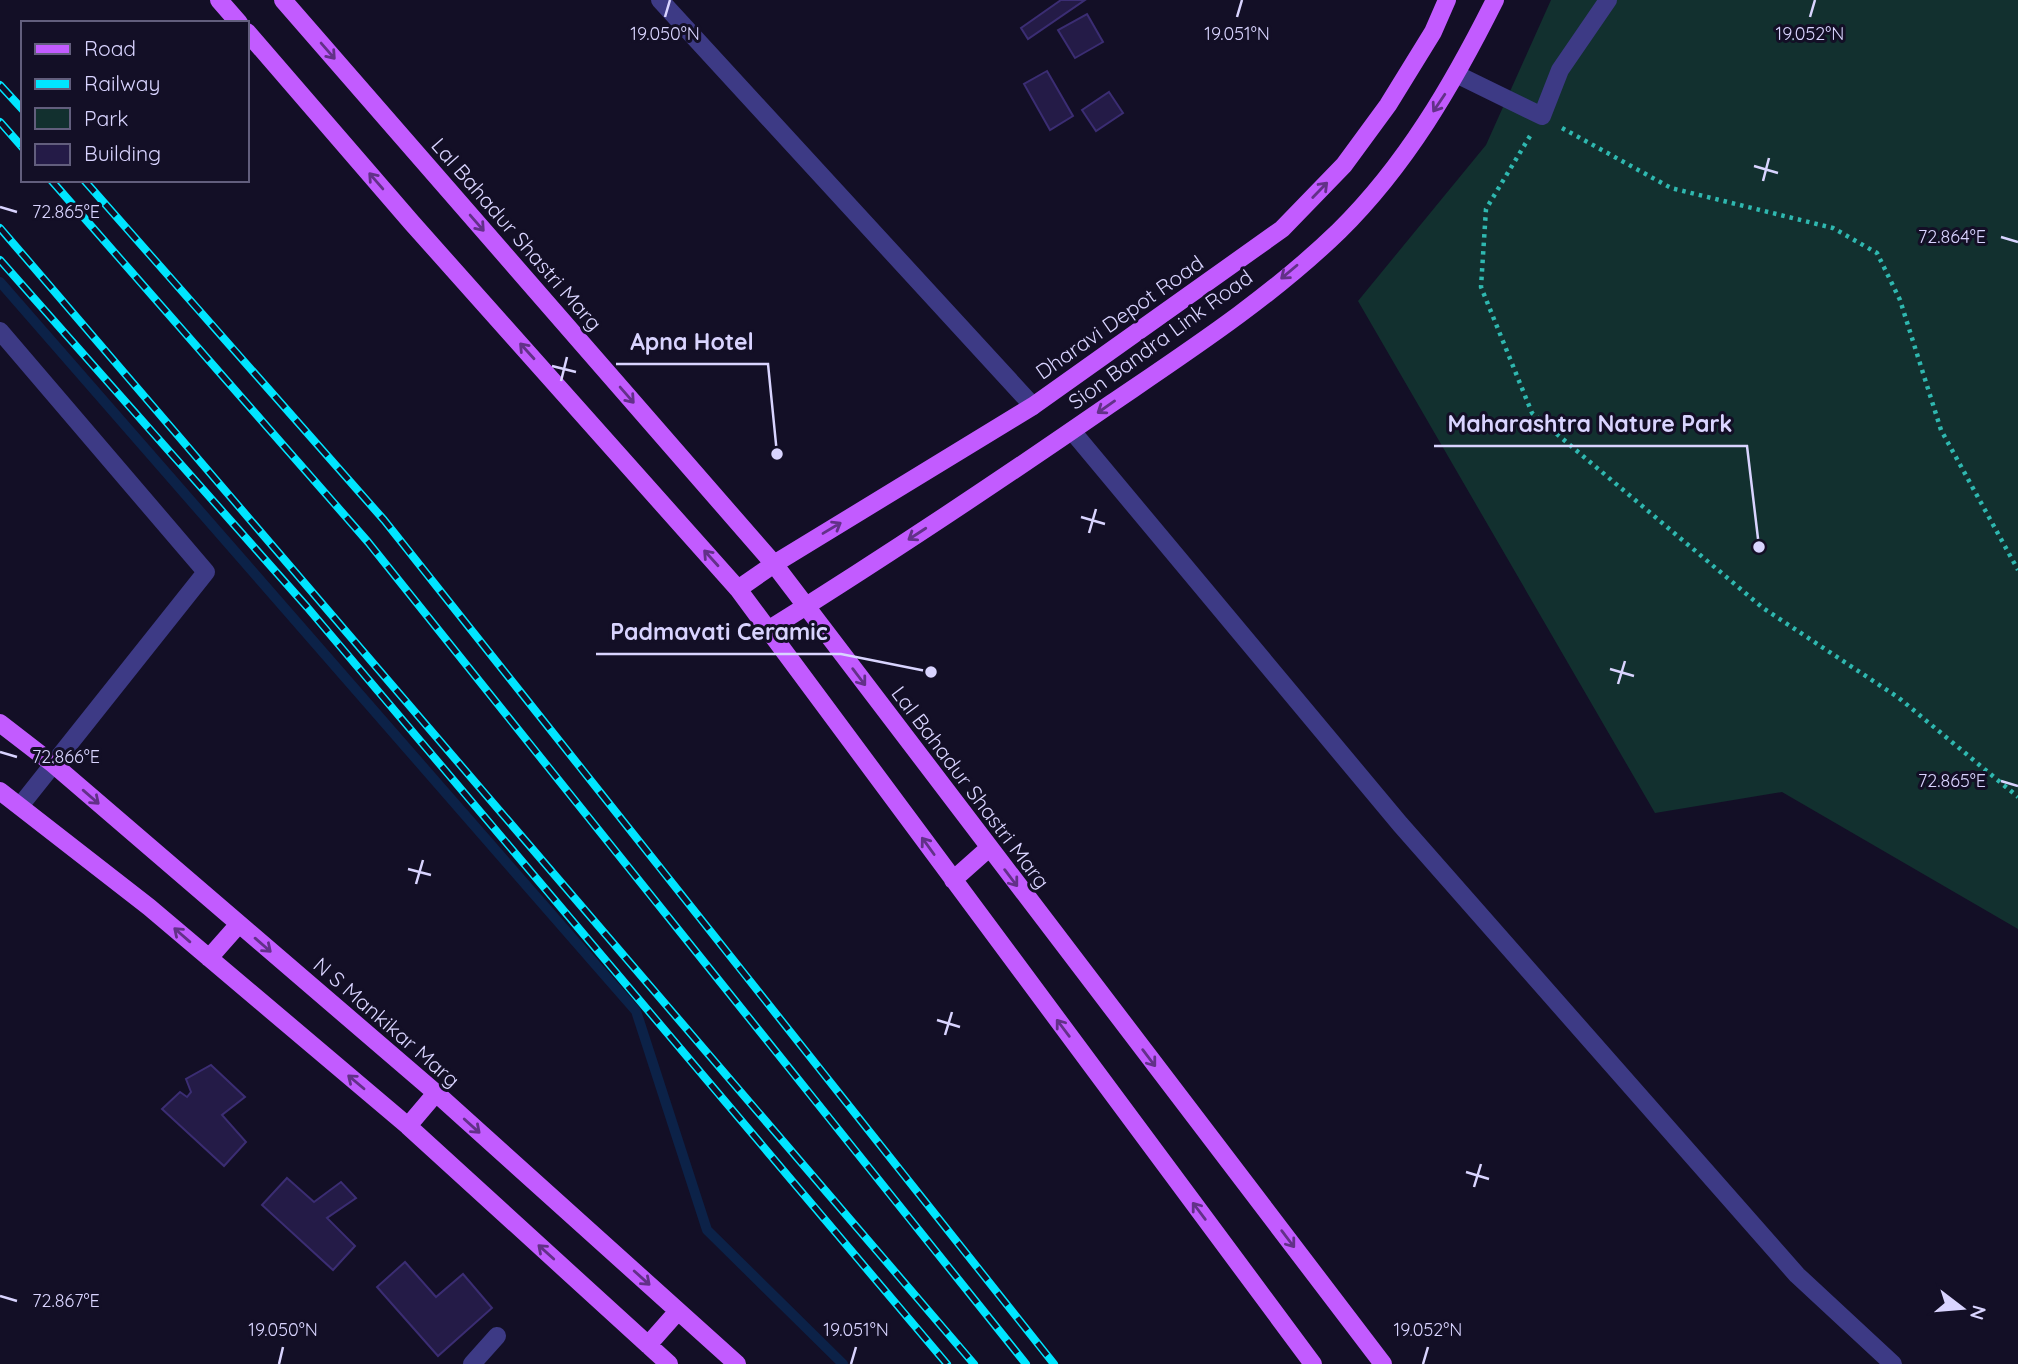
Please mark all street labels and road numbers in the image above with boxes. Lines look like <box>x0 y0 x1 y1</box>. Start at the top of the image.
street label: Lal Bahadur Shastri Marg <box>426 132 608 336</box>
street label: Dharavi Depot Road <box>1030 249 1208 385</box>
street label: Sion Bandra Link Road <box>1063 263 1257 415</box>
street label: Lal Bahadur Shastri Marg <box>886 681 1056 893</box>
street label: N S Mankikar Marg <box>309 951 465 1093</box>

